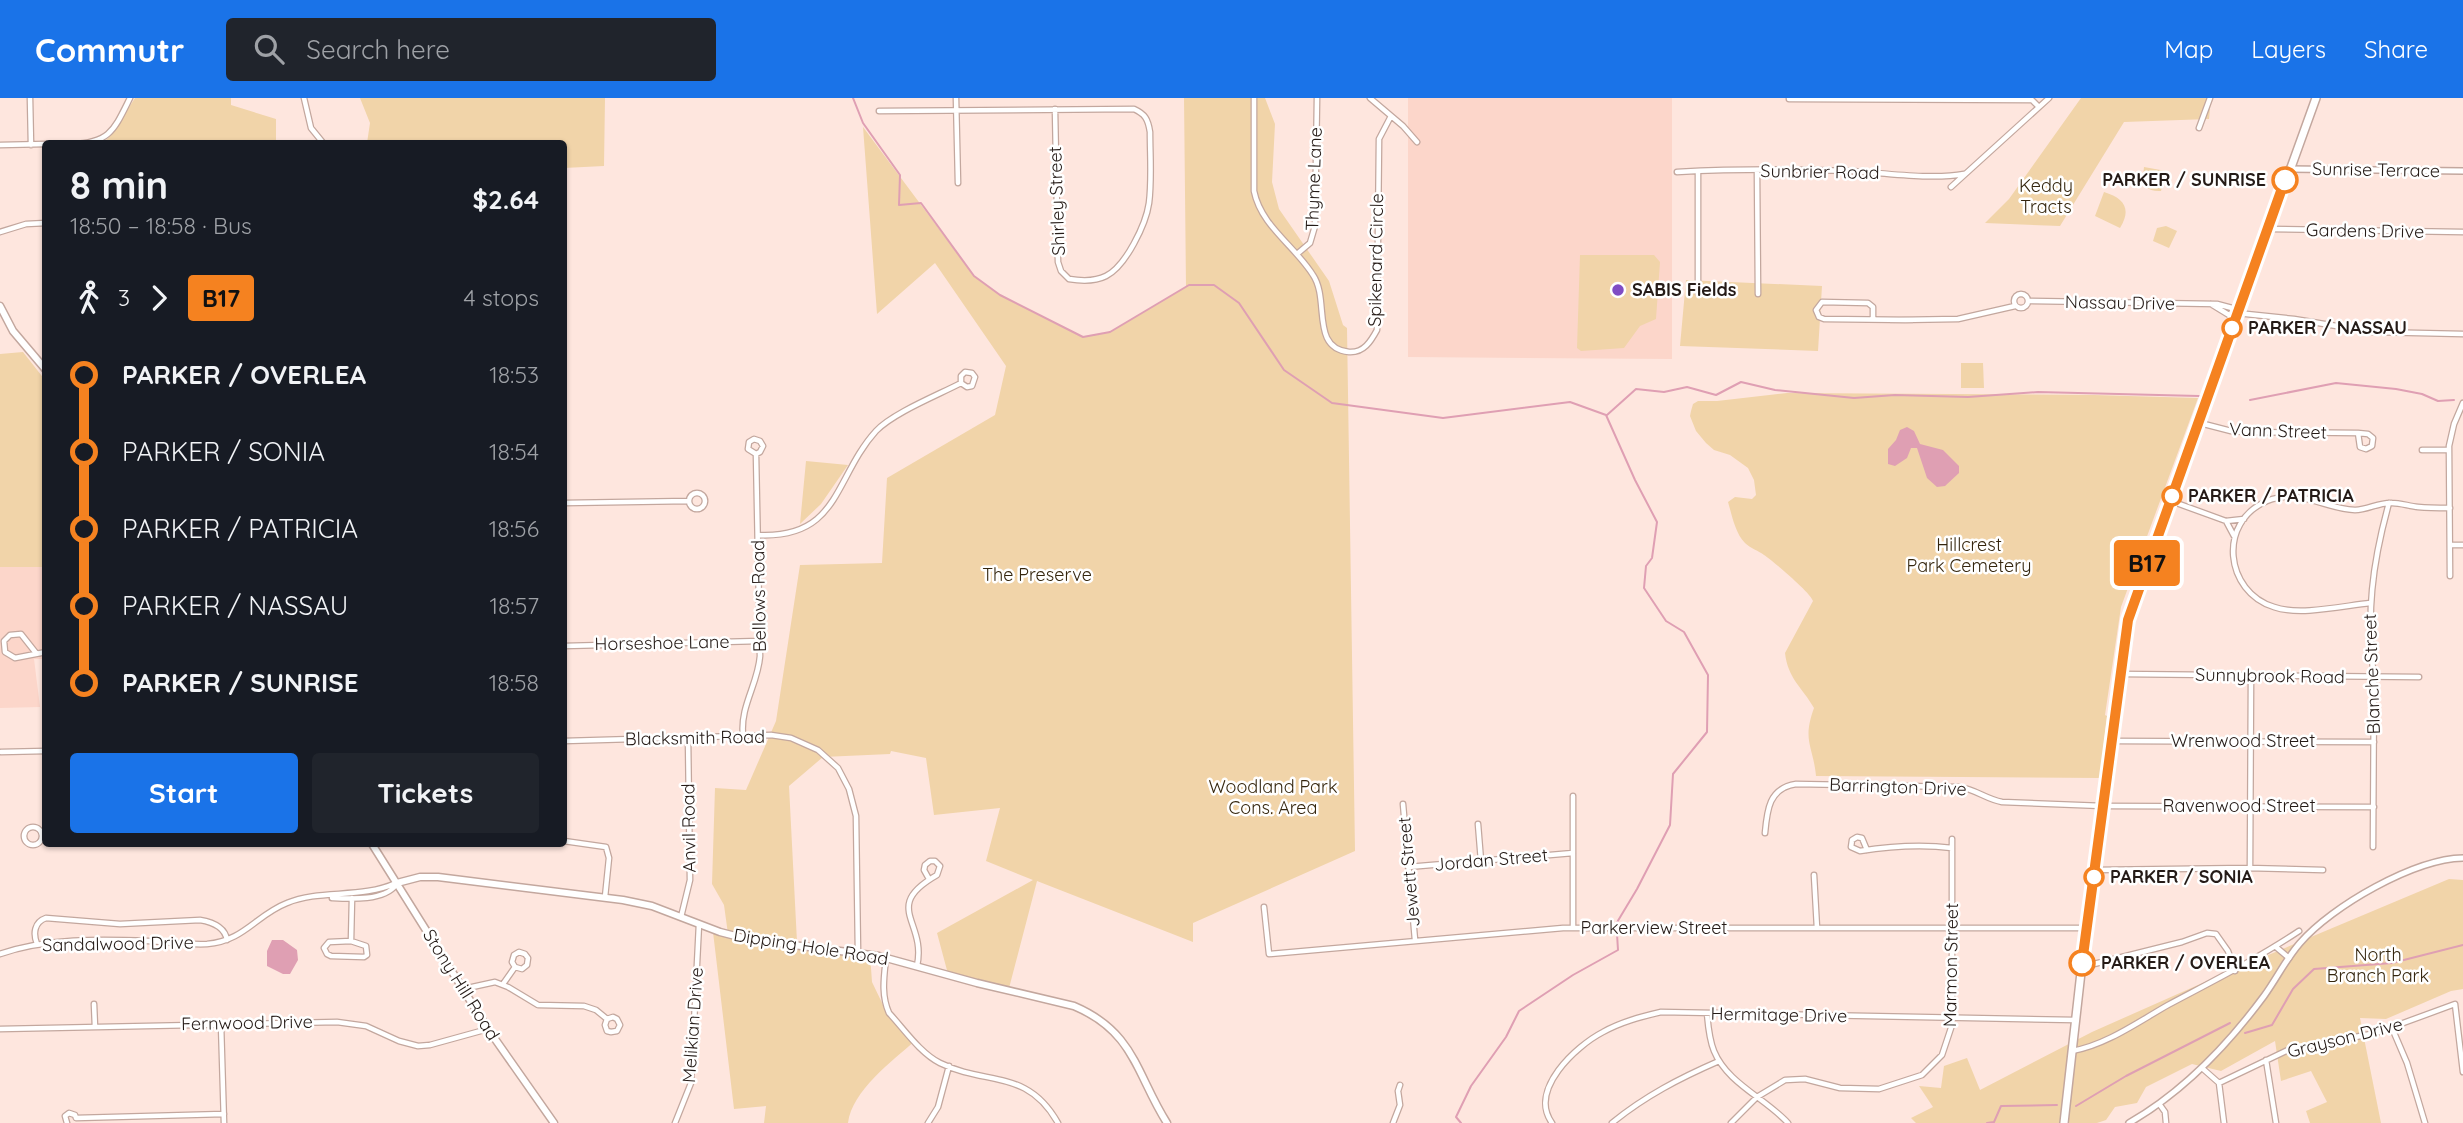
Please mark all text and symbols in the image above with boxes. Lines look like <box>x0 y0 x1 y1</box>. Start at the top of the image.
search box <box>226 18 716 81</box>
text: Commutr <box>35 29 184 70</box>
icon: search <box>250 30 288 68</box>
text: Search here <box>306 33 450 66</box>
text: Map <box>2164 34 2213 64</box>
text: Layers <box>2251 34 2326 64</box>
text: Share <box>2364 34 2428 64</box>
street label: Thyme Lane <box>1300 127 1327 231</box>
street label: Shirley Street <box>1043 146 1070 256</box>
street label: Sunrise Terrace <box>2312 157 2440 182</box>
street label: Sunbrier Road <box>1760 159 1880 184</box>
text: 8 min <box>70 161 168 209</box>
marker: PARKER / SUNRISE <box>2272 167 2298 193</box>
place label: PARKER / SUNRISE <box>2102 168 2266 191</box>
park label: Keddy Tracts <box>2019 174 2073 218</box>
text: $2.64 <box>473 183 539 216</box>
street label: Spikenard Circle <box>1363 193 1388 327</box>
text: 18:50 – 18:58 · Bus <box>70 211 252 240</box>
street label: Gardens Drive <box>2306 218 2424 243</box>
place label: SABIS Fields <box>1632 278 1737 301</box>
icon: walk <box>70 279 108 317</box>
icon: forward <box>140 279 178 317</box>
marker: SABIS Fields <box>1610 282 1626 298</box>
text: 3 <box>118 283 130 312</box>
text: B17 <box>202 283 240 313</box>
text: 4 stops <box>464 283 539 312</box>
street label: Nassau Drive <box>2065 290 2175 315</box>
place label: PARKER / NASSAU <box>2248 316 2407 339</box>
marker: PARKER / NASSAU <box>2222 318 2242 338</box>
text: PARKER / OVERLEA <box>122 358 366 391</box>
text: 18:53 <box>489 360 539 389</box>
street label: Vann Street <box>2229 417 2327 444</box>
text: PARKER / SONIA <box>122 435 325 468</box>
text: 18:54 <box>489 437 539 466</box>
place label: PARKER / PATRICIA <box>2188 484 2354 507</box>
marker: PARKER / PATRICIA <box>2162 486 2182 506</box>
text: PARKER / PATRICIA <box>122 512 358 545</box>
text: 18:56 <box>489 514 539 543</box>
park label: Hillcrest Park Cemetery <box>1907 533 2031 577</box>
street label: Bellows Road <box>746 540 771 652</box>
line badge: B17 <box>2107 540 2187 586</box>
text: B17 <box>2128 548 2166 578</box>
park label: The Preserve <box>982 563 1092 586</box>
text: PARKER / NASSAU <box>122 589 348 622</box>
text: 18:57 <box>489 591 539 620</box>
street label: Blanche Street <box>2358 613 2385 735</box>
street label: Horseshoe Lane <box>594 630 730 655</box>
street label: Sunnybrook Road <box>2195 663 2345 688</box>
text: PARKER / SUNRISE <box>122 666 359 699</box>
text: 18:58 <box>489 668 539 697</box>
street label: Blacksmith Road <box>625 725 765 750</box>
street label: Wrenwood Street <box>2171 729 2315 752</box>
button: Start <box>70 753 298 833</box>
button: Tickets <box>312 753 539 833</box>
street label: Barrington Drive <box>1829 773 1967 800</box>
park label: Woodland Park Cons. Area <box>1208 775 1338 819</box>
street label: Anvil Road <box>676 783 701 873</box>
street label: Ravenwood Street <box>2162 794 2316 817</box>
street label: Jewett Street <box>1392 816 1425 928</box>
street label: Jordan Street <box>1433 843 1549 876</box>
place label: PARKER / SONIA <box>2110 865 2253 888</box>
marker: PARKER / SONIA <box>2084 867 2104 887</box>
street label: Marmon Street <box>1938 903 1963 1027</box>
street label: Parkerview Street <box>1581 916 1727 939</box>
street label: Dipping Hole Road <box>732 923 890 970</box>
street label: Stony Hill Road <box>418 925 505 1045</box>
street label: Sandalwood Drive <box>42 931 194 956</box>
park label: North Branch Park <box>2327 943 2429 987</box>
marker: PARKER / OVERLEA <box>2069 950 2095 976</box>
place label: PARKER / OVERLEA <box>2101 951 2270 974</box>
street label: Melikian Drive <box>677 966 708 1084</box>
street label: Hermitage Drive <box>1711 1002 1848 1027</box>
street label: Fernwood Drive <box>181 1010 313 1035</box>
street label: Grayson Drive <box>2285 1012 2405 1063</box>

